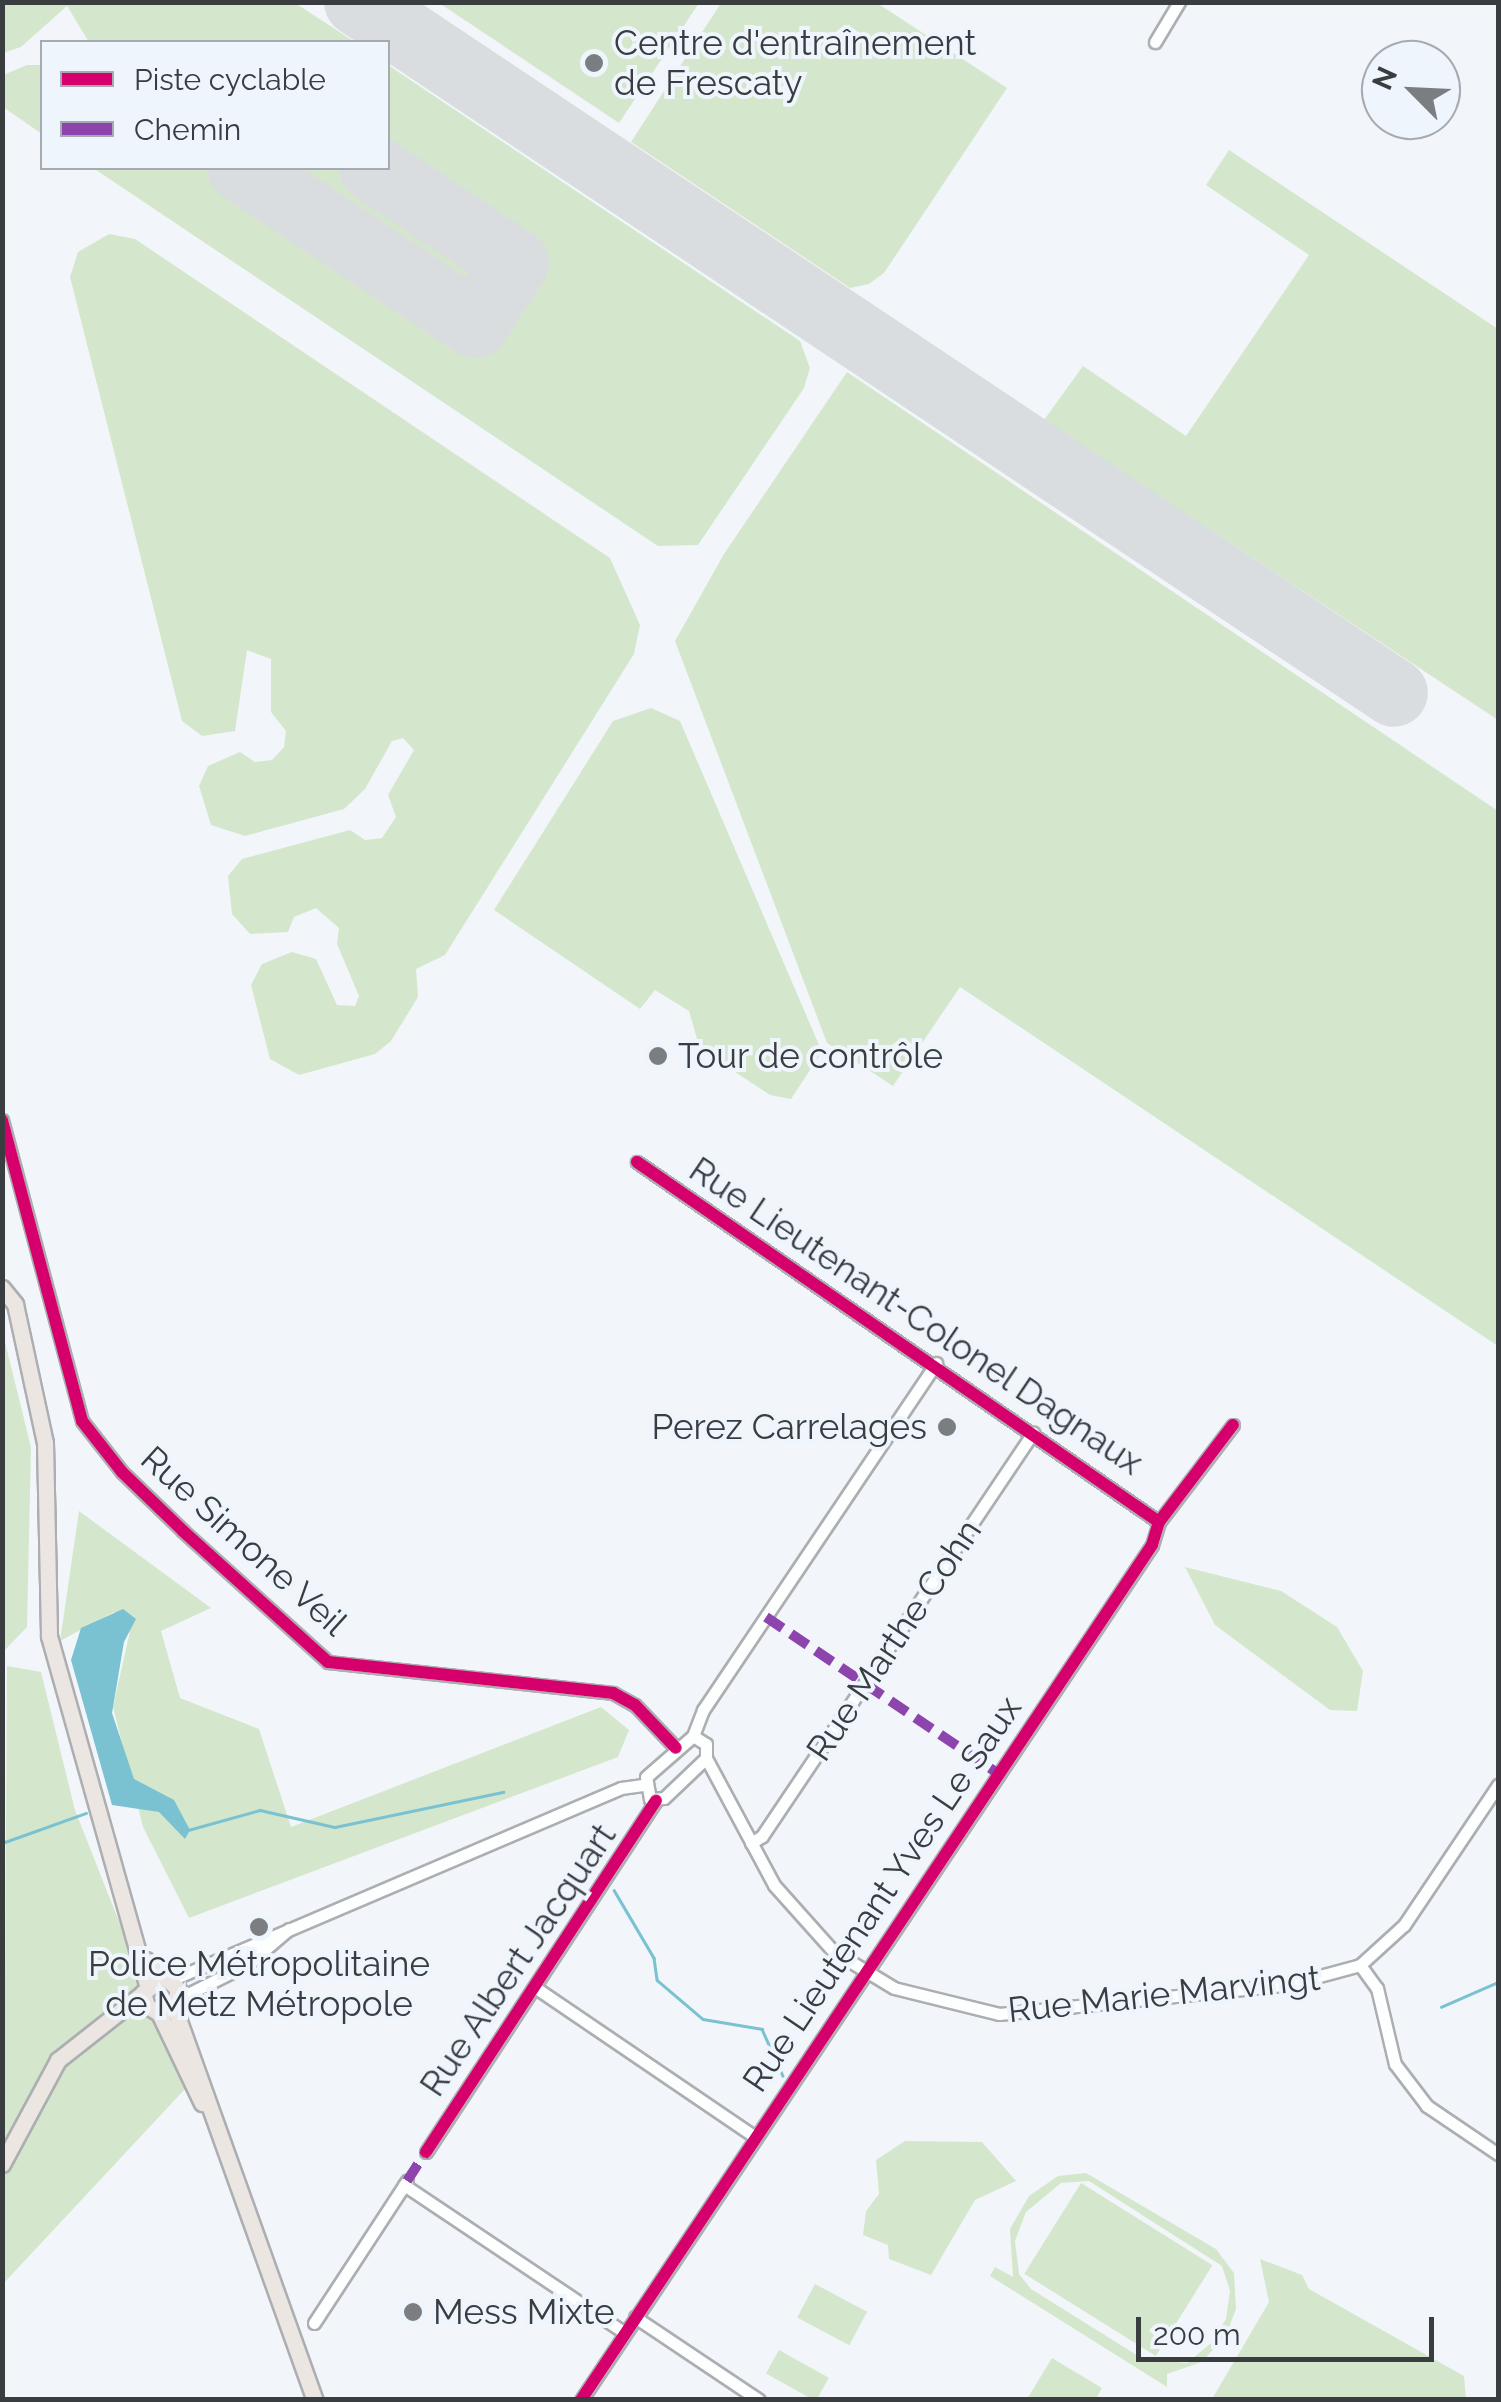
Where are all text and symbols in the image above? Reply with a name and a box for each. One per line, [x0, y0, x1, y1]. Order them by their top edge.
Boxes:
place label: Centre d'entraînement de Frescaty [614, 22, 976, 104]
legend [40, 40, 390, 170]
north arrow [1361, 40, 1461, 140]
marker: Centre d'entraînement de Frescaty [583, 52, 605, 74]
text: Piste cyclable [134, 62, 326, 97]
text: N [1366, 62, 1404, 95]
text: Chemin [134, 112, 241, 147]
place label: Tour de contrôle [678, 1035, 944, 1077]
marker: Tour de contrôle [647, 1045, 669, 1067]
street label: Rue Lieutenant-Colonel Dagnaux [681, 1148, 1151, 1484]
place label: Perez Carrelages [652, 1406, 927, 1448]
marker: Perez Carrelages [936, 1416, 958, 1438]
street label: Rue Simone Veil [132, 1437, 356, 1645]
street label: Rue Marthe Cohn [798, 1511, 990, 1769]
street label: Rue Lieutenant Yves Le Saux [734, 1688, 1030, 2100]
street label: Rue Albert Jacquart [411, 1815, 625, 2105]
marker: Police Métropolitaine de Metz Métropole [248, 1916, 270, 1938]
place label: Police Métropolitaine de Metz Métropole [88, 1943, 430, 2025]
street label: Rue Marie Marvingt [1006, 1957, 1322, 2031]
place label: Mess Mixte [433, 2291, 615, 2333]
scale bar [1141, 2297, 1438, 2359]
marker: Mess Mixte [402, 2301, 424, 2323]
text: 200 m [1153, 2317, 1241, 2352]

